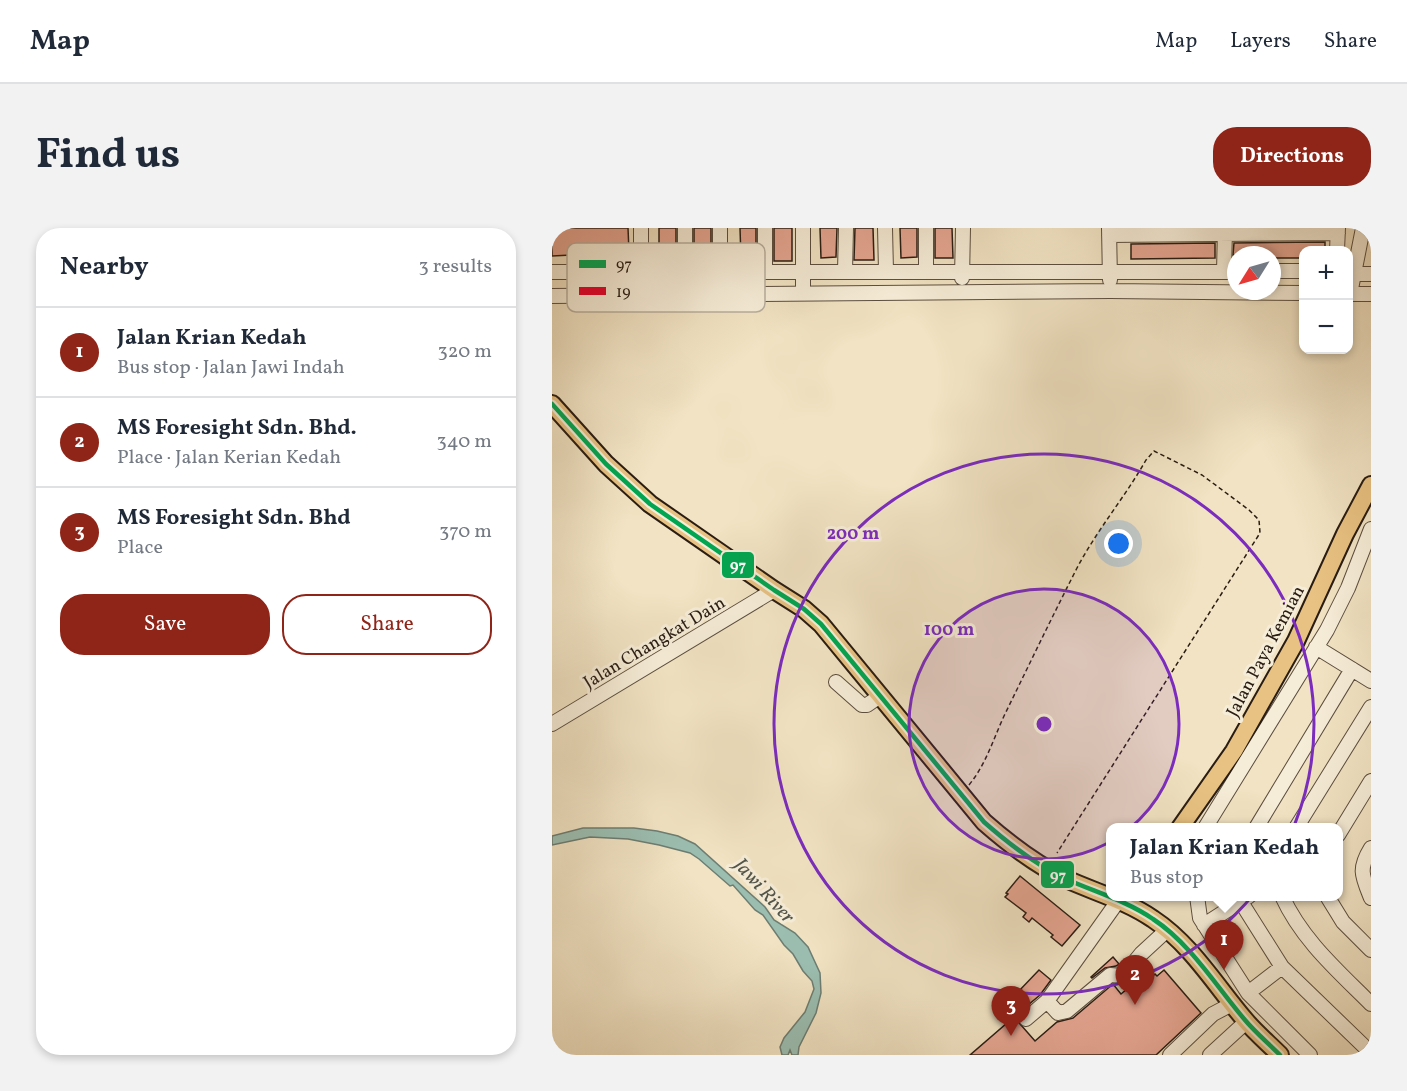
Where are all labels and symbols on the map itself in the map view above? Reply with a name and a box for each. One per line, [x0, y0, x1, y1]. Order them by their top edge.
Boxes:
legend [567, 243, 765, 312]
north arrow [1227, 246, 1281, 300]
text: 97 [616, 255, 632, 277]
text: 19 [616, 282, 631, 304]
text: 200 m [827, 522, 879, 547]
your location [1104, 529, 1133, 558]
line badge: 97 [721, 551, 755, 579]
text: 97 [730, 556, 747, 578]
street label: Jalan Paya Kemian [1221, 581, 1312, 722]
street label: Jalan Changkat Dain [579, 591, 731, 696]
text: 100 m [924, 618, 974, 643]
centre of rings [1034, 714, 1054, 734]
water label: Jawi River [725, 851, 801, 931]
line badge: 97 [1040, 860, 1075, 889]
text: 97 [1050, 866, 1067, 888]
pin: 1 [1204, 920, 1244, 970]
pin: 2 [1116, 956, 1154, 1005]
pin: 3 [992, 986, 1030, 1036]

